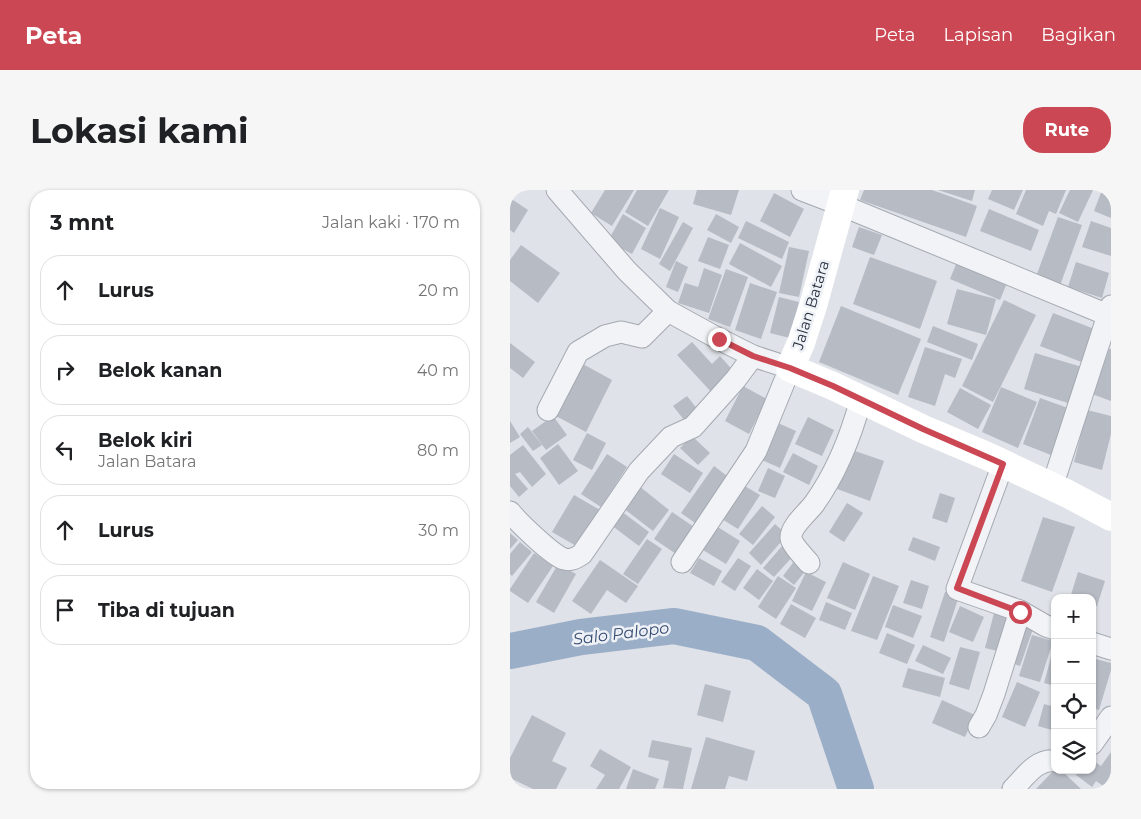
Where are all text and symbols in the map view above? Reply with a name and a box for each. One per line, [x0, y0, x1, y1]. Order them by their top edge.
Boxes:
text: Peta [25, 21, 82, 50]
text: Peta [874, 24, 915, 46]
text: Lapisan [943, 24, 1013, 46]
text: Bagikan [1041, 24, 1116, 46]
button: Rute [1023, 107, 1111, 153]
text: Lokasi kami [30, 109, 249, 152]
text: 3 mnt [50, 210, 114, 235]
text: Jalan kaki · 170 m [322, 213, 460, 232]
street label: Jalan Batara [788, 258, 833, 353]
icon: ahead [51, 276, 79, 304]
text: Lurus [98, 279, 154, 302]
text: 20 m [418, 281, 459, 300]
route end [708, 328, 731, 351]
icon: right [51, 356, 79, 384]
text: Belok kanan [98, 359, 222, 382]
text: 40 m [417, 361, 459, 380]
text: Belok kiri [98, 429, 193, 452]
icon: left [51, 436, 79, 464]
text: 80 m [417, 441, 459, 460]
text: Jalan Batara [98, 452, 197, 471]
icon: ahead [51, 516, 79, 544]
text: Lurus [98, 519, 154, 542]
text: 30 m [418, 521, 459, 540]
map controls [1051, 594, 1096, 774]
button: + [1051, 594, 1096, 639]
icon: arrive [51, 596, 79, 624]
text: Tiba di tujuan [98, 599, 235, 622]
route start [1009, 601, 1032, 624]
water label: Salo Palopo [572, 618, 670, 649]
button: − [1051, 639, 1096, 684]
button: locate [1051, 684, 1096, 729]
button: layers [1051, 729, 1096, 774]

